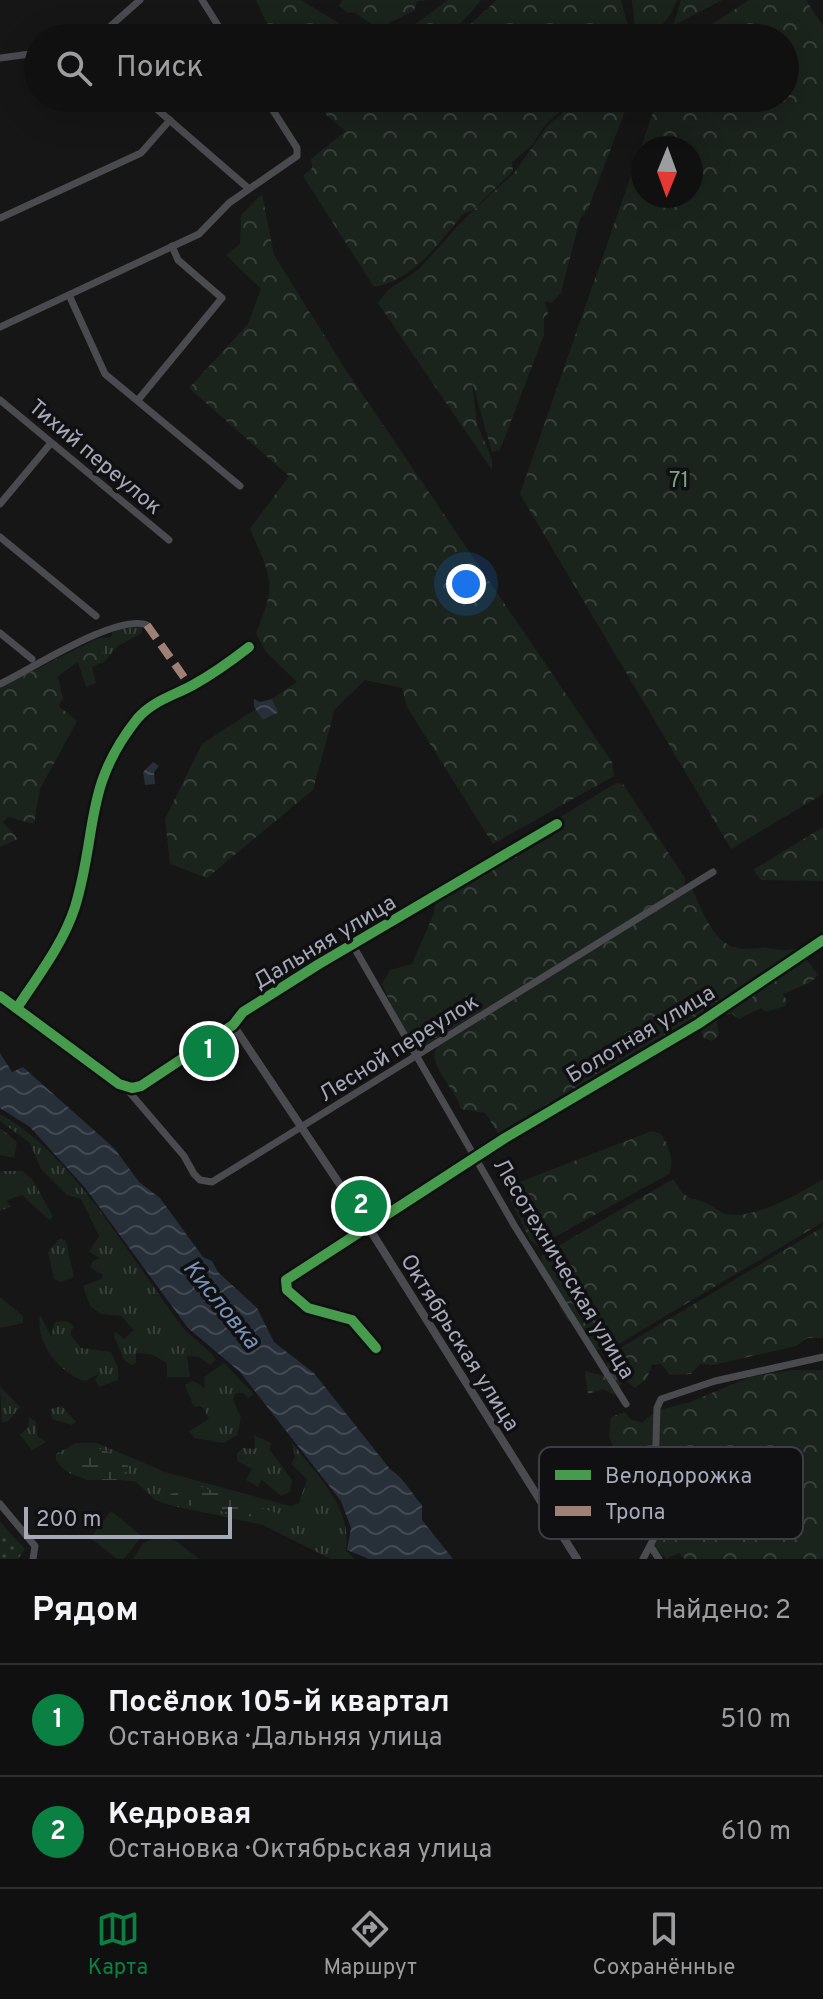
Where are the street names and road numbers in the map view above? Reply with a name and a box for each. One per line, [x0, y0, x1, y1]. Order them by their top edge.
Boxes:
street label: Тихий переулок [22, 394, 167, 522]
street label: Дальняя улица [249, 890, 402, 996]
street label: Болотная улица [562, 980, 721, 1090]
street label: Лесной переулок [315, 989, 484, 1109]
street label: Лесотехническая улица [486, 1154, 640, 1385]
street label: Октябрьская улица [393, 1250, 524, 1437]

